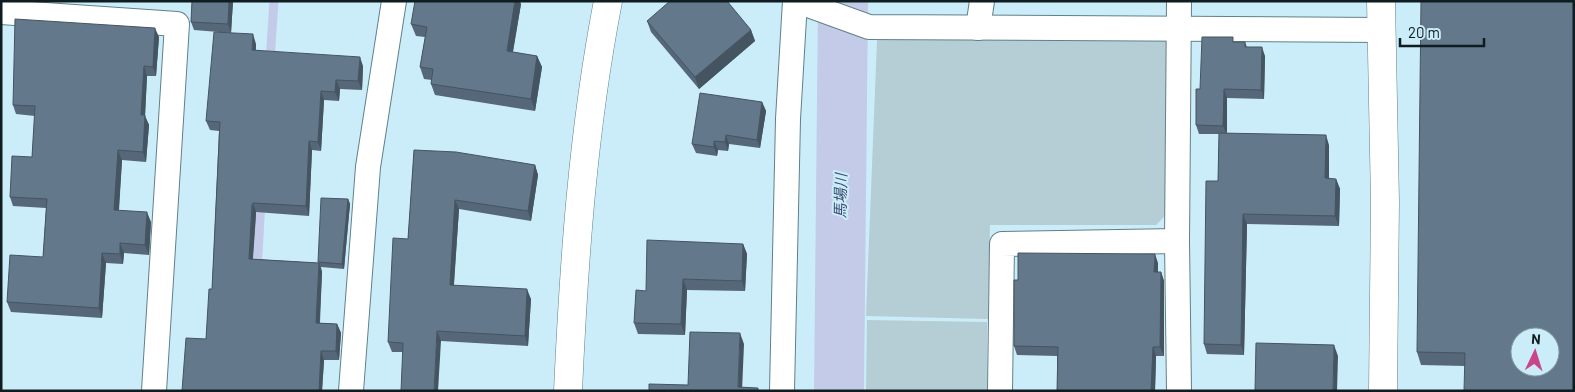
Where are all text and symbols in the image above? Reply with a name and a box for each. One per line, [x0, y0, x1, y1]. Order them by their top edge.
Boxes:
scale bar [1400, 15, 1484, 47]
text: 20 m [1408, 23, 1440, 41]
water label: 馬場川 [831, 171, 849, 219]
north arrow [1510, 327, 1560, 377]
text: N [1531, 330, 1541, 347]

